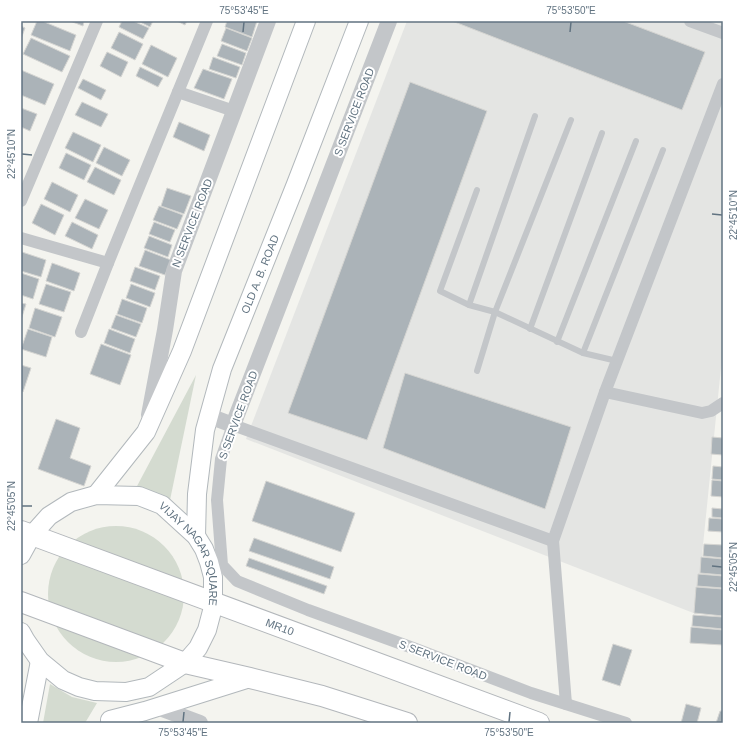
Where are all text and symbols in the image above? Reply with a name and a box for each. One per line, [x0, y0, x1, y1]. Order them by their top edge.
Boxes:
text: 75°53'45"E [219, 5, 269, 16]
text: 75°53'50"E [546, 5, 596, 16]
street label: S SERVICE ROAD [332, 66, 376, 158]
text: 22°45'10"N [6, 129, 17, 179]
street label: N SERVICE ROAD [170, 177, 214, 269]
text: 22°45'10"N [728, 190, 739, 240]
street label: OLD A. B. ROAD [239, 233, 281, 315]
street label: S SERVICE ROAD [216, 369, 260, 461]
text: 22°45'05"N [6, 481, 17, 531]
street label: VIJAY NAGAR SQUARE [157, 499, 219, 607]
text: 22°45'05"N [728, 542, 739, 592]
street label: MR10 [264, 616, 296, 638]
street label: S SERVICE ROAD [397, 638, 489, 682]
text: 75°53'45"E [158, 727, 208, 738]
text: 75°53'50"E [484, 727, 534, 738]

